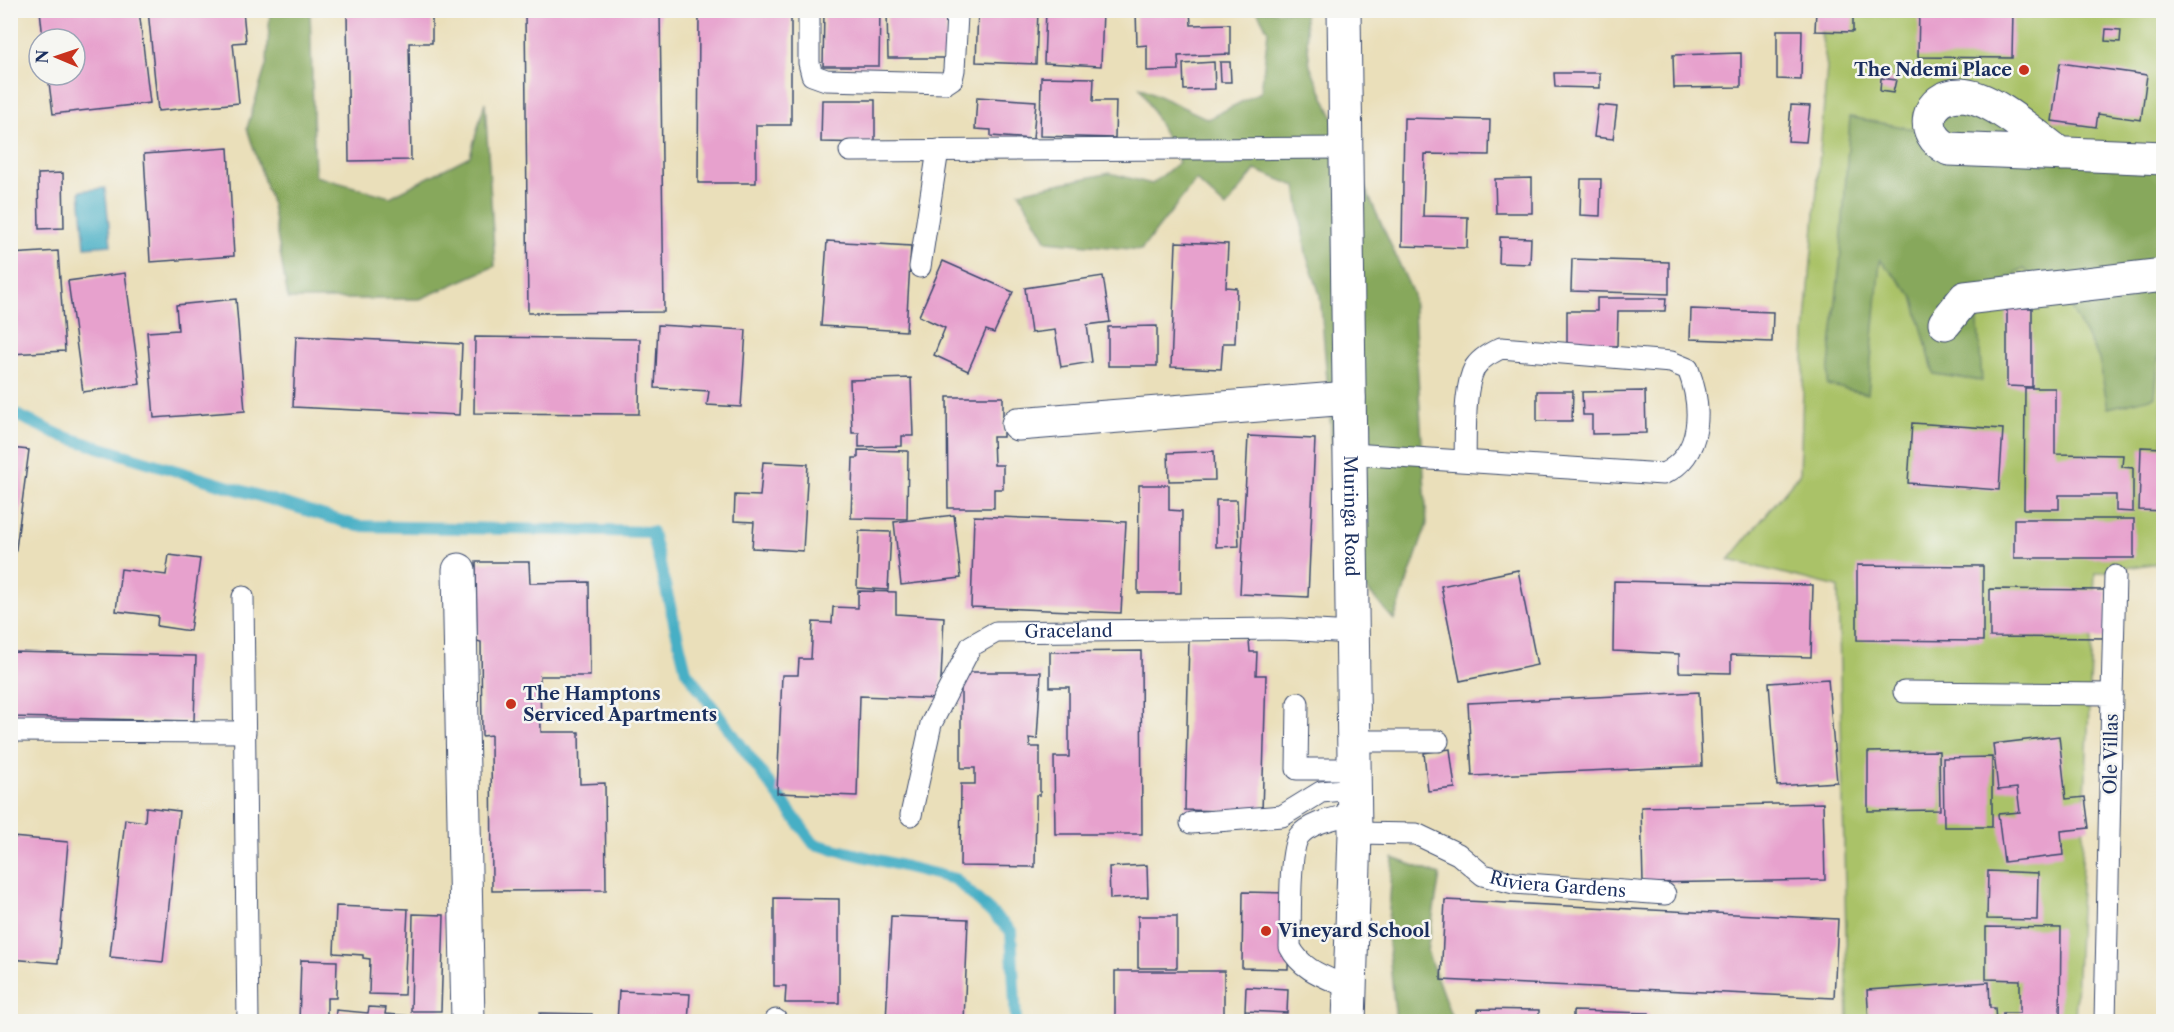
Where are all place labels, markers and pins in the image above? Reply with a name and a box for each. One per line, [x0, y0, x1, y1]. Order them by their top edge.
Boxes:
place label: The Ndemi Place [1854, 59, 2012, 81]
marker: The Ndemi Place [2017, 63, 2031, 77]
place label: The Hamptons Serviced Apartments [523, 683, 717, 726]
marker: The Hamptons Serviced Apartments [504, 697, 518, 711]
place label: Vineyard School [1277, 920, 1430, 942]
marker: Vineyard School [1259, 924, 1273, 938]

